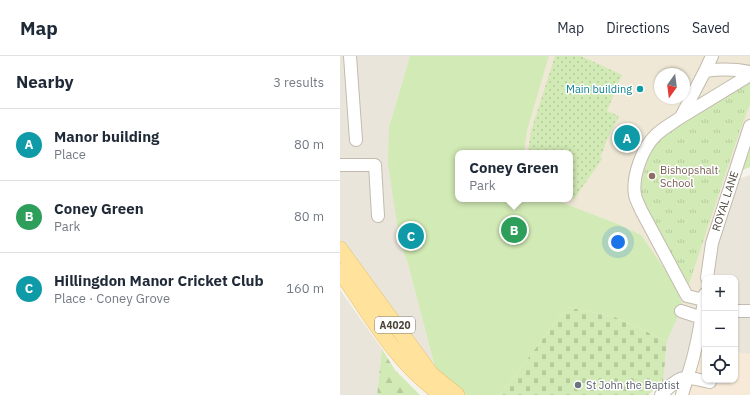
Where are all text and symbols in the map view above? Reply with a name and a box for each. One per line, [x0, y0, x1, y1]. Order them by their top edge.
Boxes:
text: Map [20, 16, 58, 40]
text: Map [557, 19, 584, 37]
text: Directions [606, 19, 670, 37]
text: Saved [692, 19, 730, 37]
north arrow [654, 68, 690, 104]
text: Nearby [16, 71, 74, 93]
text: 3 results [273, 74, 324, 91]
place label: Main building [566, 82, 632, 96]
marker: Main building [635, 84, 645, 94]
pin: A [614, 123, 640, 153]
text: Manor building [54, 127, 159, 146]
text: A [25, 136, 33, 153]
text: 80 m [294, 136, 324, 153]
text: Place [54, 146, 86, 163]
popup [455, 150, 573, 202]
text: Coney Green [469, 158, 559, 177]
place label: Bishopshalt School [660, 163, 718, 190]
street label: ROYAL LANE [709, 169, 741, 233]
marker: Bishopshalt School [647, 171, 657, 181]
text: Park [469, 177, 496, 194]
text: Coney Green [54, 199, 144, 218]
text: B [25, 208, 33, 225]
text: 80 m [294, 208, 324, 225]
pin: B [501, 215, 527, 245]
text: Park [54, 218, 80, 235]
pin: C [398, 221, 424, 251]
your location [608, 232, 628, 252]
text: Hillingdon Manor Cricket Club [54, 271, 264, 290]
map controls [702, 275, 738, 383]
button: + [702, 275, 738, 311]
text: C [25, 280, 33, 297]
text: 160 m [286, 280, 324, 297]
text: Place · Coney Grove [54, 290, 170, 307]
button: − [702, 311, 738, 347]
road number: A4020 [375, 317, 415, 333]
button: locate [702, 347, 738, 383]
place label: St John the Baptist [586, 378, 680, 392]
marker: St John the Baptist [573, 380, 583, 390]

